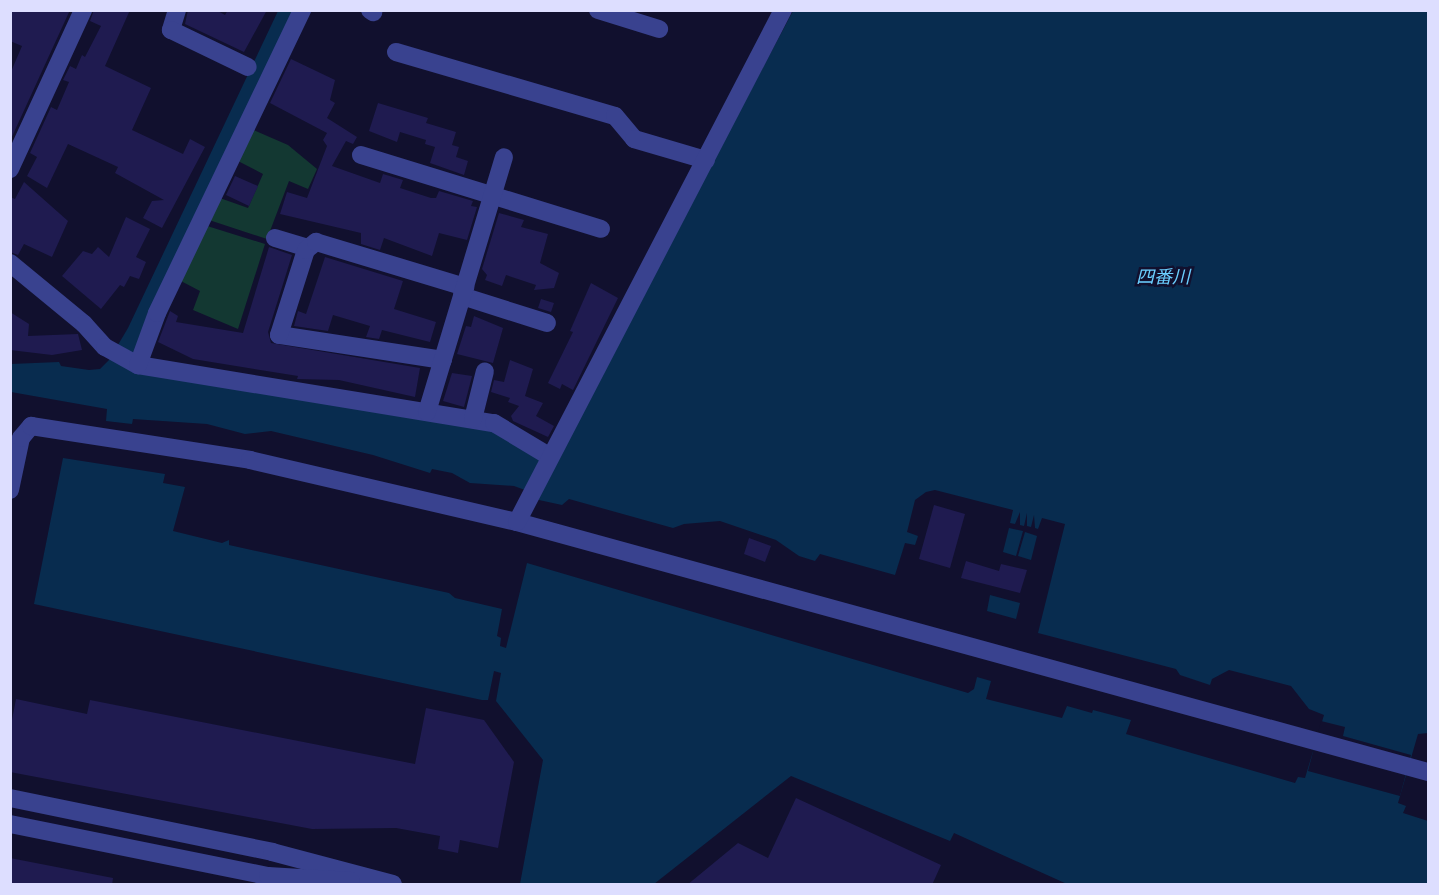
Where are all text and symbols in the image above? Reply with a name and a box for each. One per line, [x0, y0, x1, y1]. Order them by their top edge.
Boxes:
water label: 四番川 [1136, 266, 1190, 288]

